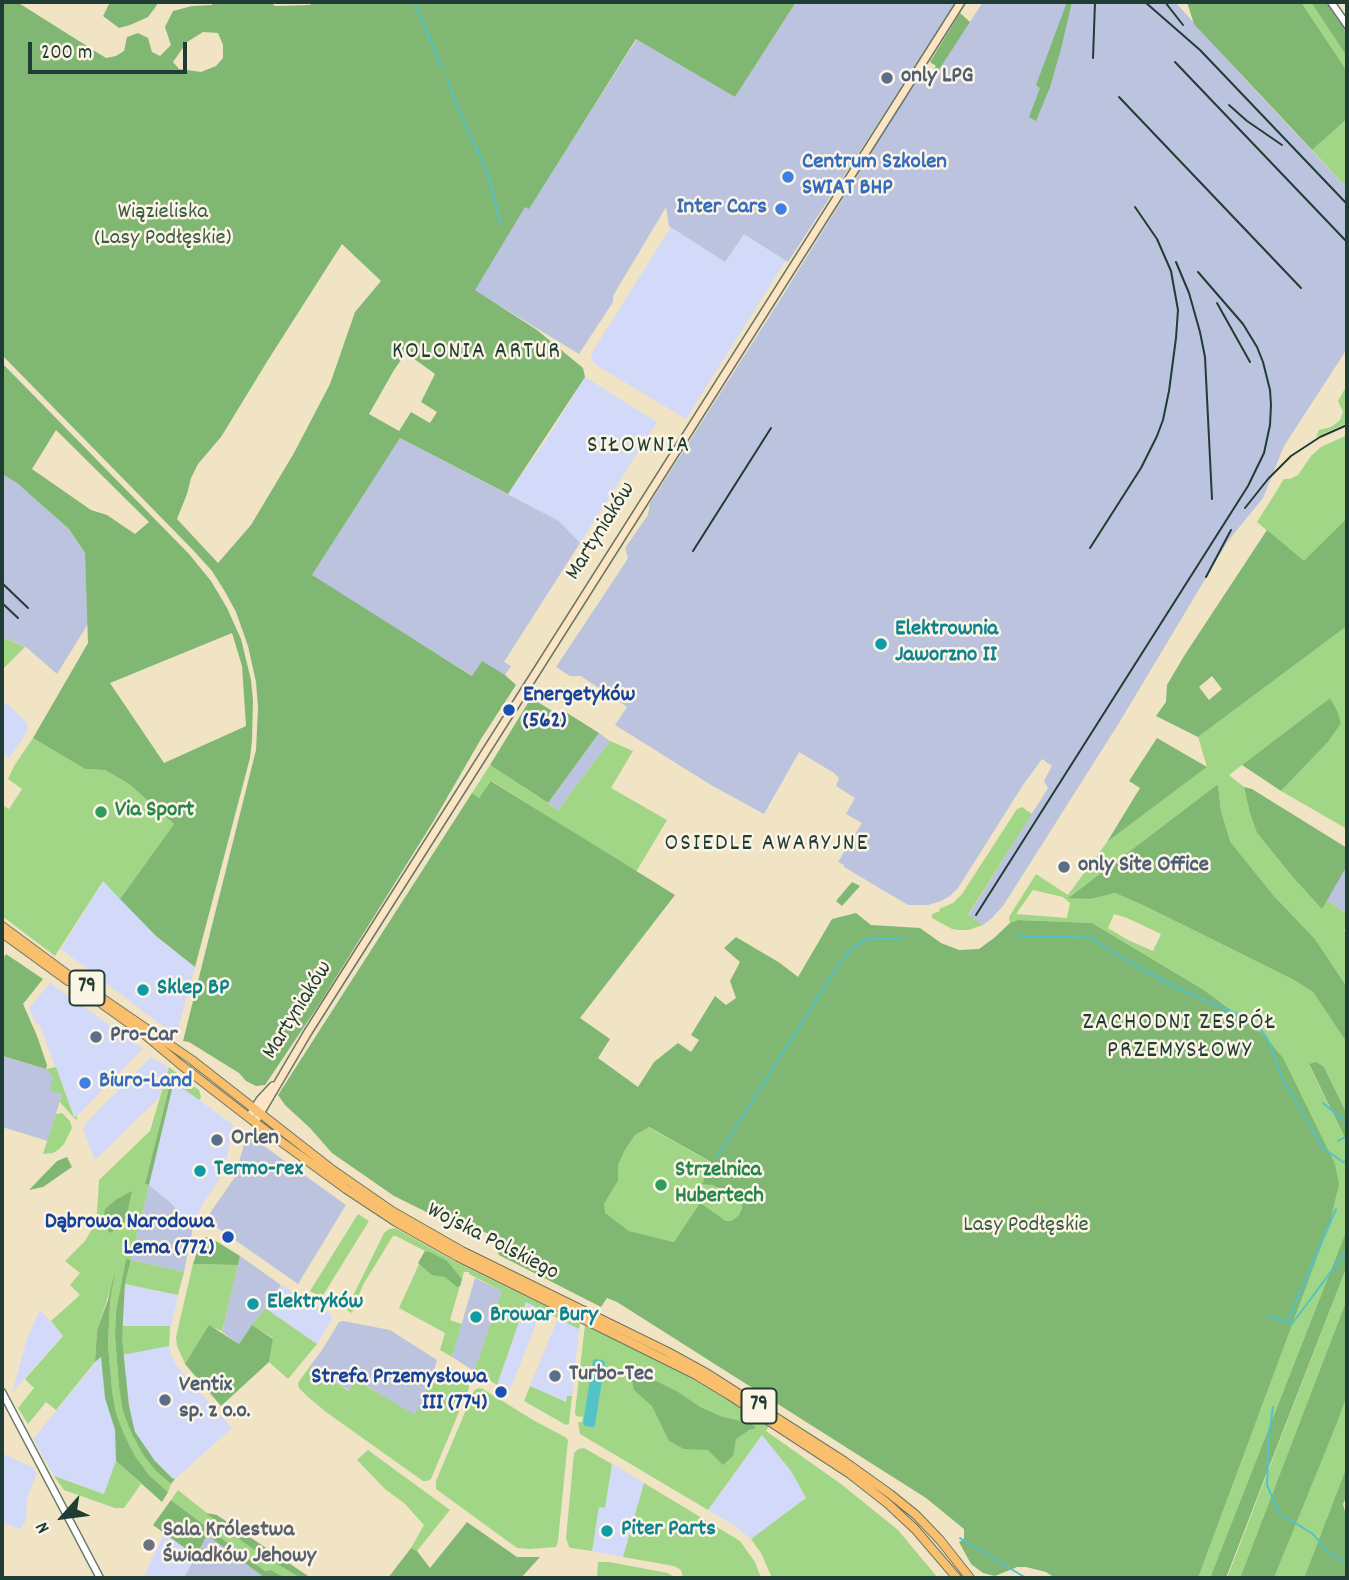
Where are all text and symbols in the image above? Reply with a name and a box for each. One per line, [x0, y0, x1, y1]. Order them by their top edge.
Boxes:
scale bar [32, 28, 191, 72]
text: 200 m [41, 39, 92, 69]
place label: only LPG [901, 64, 973, 92]
marker: only LPG [879, 70, 895, 86]
place label: Centrum Szkolen SWIAT BHP [802, 150, 947, 204]
marker: Centrum Szkolen SWIAT BHP [780, 169, 796, 185]
place label: Inter Cars [676, 195, 767, 223]
park label: Wiązieliska (Lasy Podłęskie) [95, 200, 231, 254]
marker: Inter Cars [773, 201, 789, 217]
district label: KOLONIA ARTUR [394, 340, 560, 368]
district label: SIŁOWNIA [588, 434, 690, 462]
street label: Martyniaków [561, 478, 643, 586]
place label: Elektrownia Jaworzno II [895, 617, 998, 671]
marker: Elektrownia Jaworzno II [873, 636, 889, 652]
place label: Energetyków (562) [523, 683, 635, 737]
marker: Energetyków (562) [501, 702, 517, 718]
place label: Via Sport [115, 798, 194, 826]
marker: Via Sport [93, 804, 109, 820]
district label: OSIEDLE AWARYJNE [666, 832, 868, 860]
place label: only Site Office [1078, 853, 1209, 881]
marker: only Site Office [1056, 859, 1072, 875]
street label: Martyniaków [258, 957, 340, 1065]
road number: 79 [70, 970, 104, 1006]
place label: Sklep BP [157, 976, 229, 1004]
marker: Sklep BP [135, 982, 151, 998]
district label: ZACHODNI ZESPÓŁ PRZEMYSŁOWY [1084, 1011, 1276, 1067]
place label: Pro-Car [110, 1023, 178, 1051]
marker: Pro-Car [88, 1029, 104, 1045]
place label: Biuro-Land [99, 1069, 192, 1097]
marker: Biuro-Land [77, 1075, 93, 1091]
place label: Orlen [231, 1126, 279, 1154]
marker: Orlen [209, 1132, 225, 1148]
place label: Termo-rex [214, 1157, 303, 1185]
place label: Strzelnica Hubertech [675, 1158, 764, 1212]
marker: Termo-rex [192, 1163, 208, 1179]
marker: Strzelnica Hubertech [653, 1177, 669, 1193]
street label: Wojska Polskiego [421, 1198, 563, 1288]
place label: Dąbrowa Narodowa Lema (772) [45, 1210, 214, 1264]
park label: Lasy Podłęskie [963, 1213, 1089, 1241]
marker: Dąbrowa Narodowa Lema (772) [220, 1229, 236, 1245]
place label: Elektryków [267, 1290, 363, 1318]
marker: Elektryków [245, 1296, 261, 1312]
place label: Browar Bury [490, 1303, 598, 1331]
marker: Browar Bury [468, 1309, 484, 1325]
place label: Turbo-Tec [569, 1362, 653, 1390]
place label: Strefa Przemysłowa III (774) [311, 1365, 487, 1419]
marker: Turbo-Tec [547, 1368, 563, 1384]
place label: Ventix sp. z o.o. [179, 1373, 250, 1427]
marker: Strefa Przemysłowa III (774) [493, 1384, 509, 1400]
road number: 79 [742, 1388, 776, 1424]
marker: Ventix sp. z o.o. [157, 1392, 173, 1408]
north arrow [28, 1482, 98, 1552]
text: N [30, 1517, 58, 1538]
place label: Piter Parts [621, 1517, 716, 1545]
place label: Sala Królestwa Świadków Jehowy [163, 1518, 316, 1572]
marker: Piter Parts [599, 1523, 615, 1539]
marker: Sala Królestwa Świadków Jehowy [141, 1537, 157, 1553]

